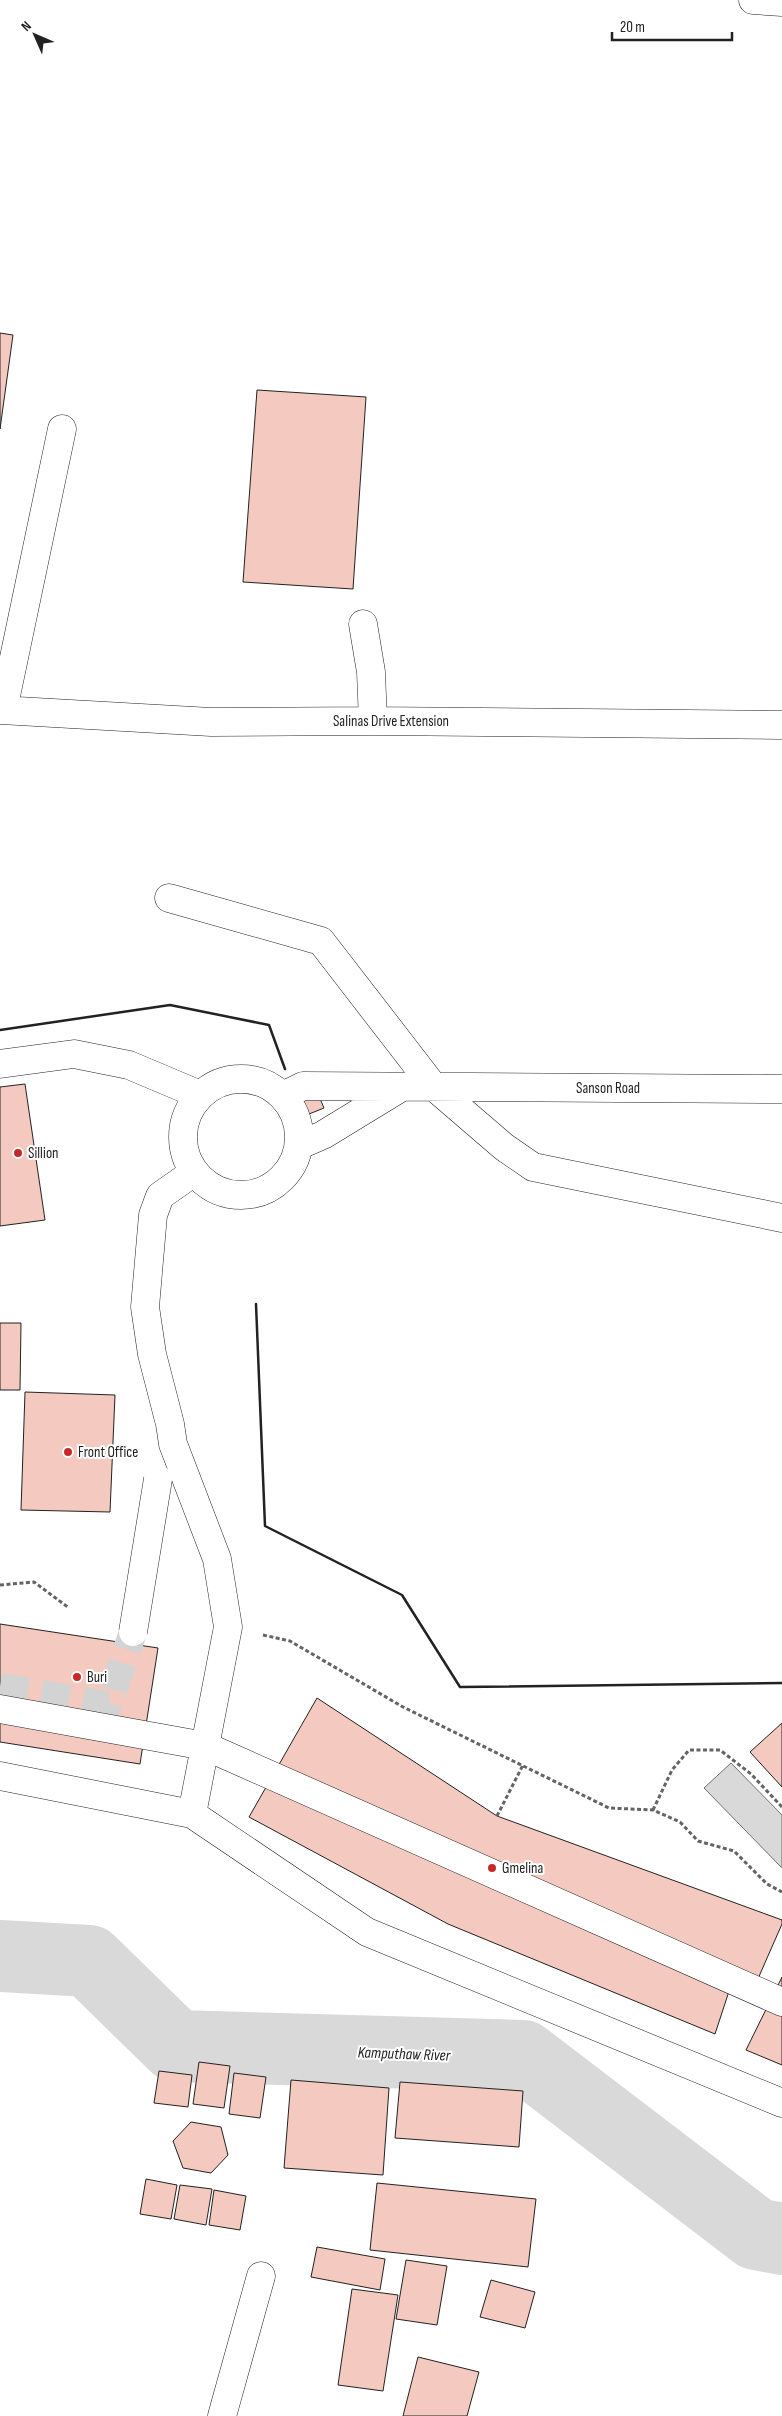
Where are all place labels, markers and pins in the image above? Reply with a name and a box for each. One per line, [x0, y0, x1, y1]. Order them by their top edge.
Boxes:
place label: Sillion [28, 1144, 59, 1163]
marker: Sillion [12, 1147, 24, 1159]
place label: Front Office [78, 1443, 138, 1462]
marker: Front Office [62, 1446, 74, 1458]
place label: Buri [87, 1668, 107, 1687]
marker: Buri [71, 1671, 83, 1683]
place label: Gmelina [502, 1859, 543, 1878]
marker: Gmelina [486, 1862, 498, 1874]

